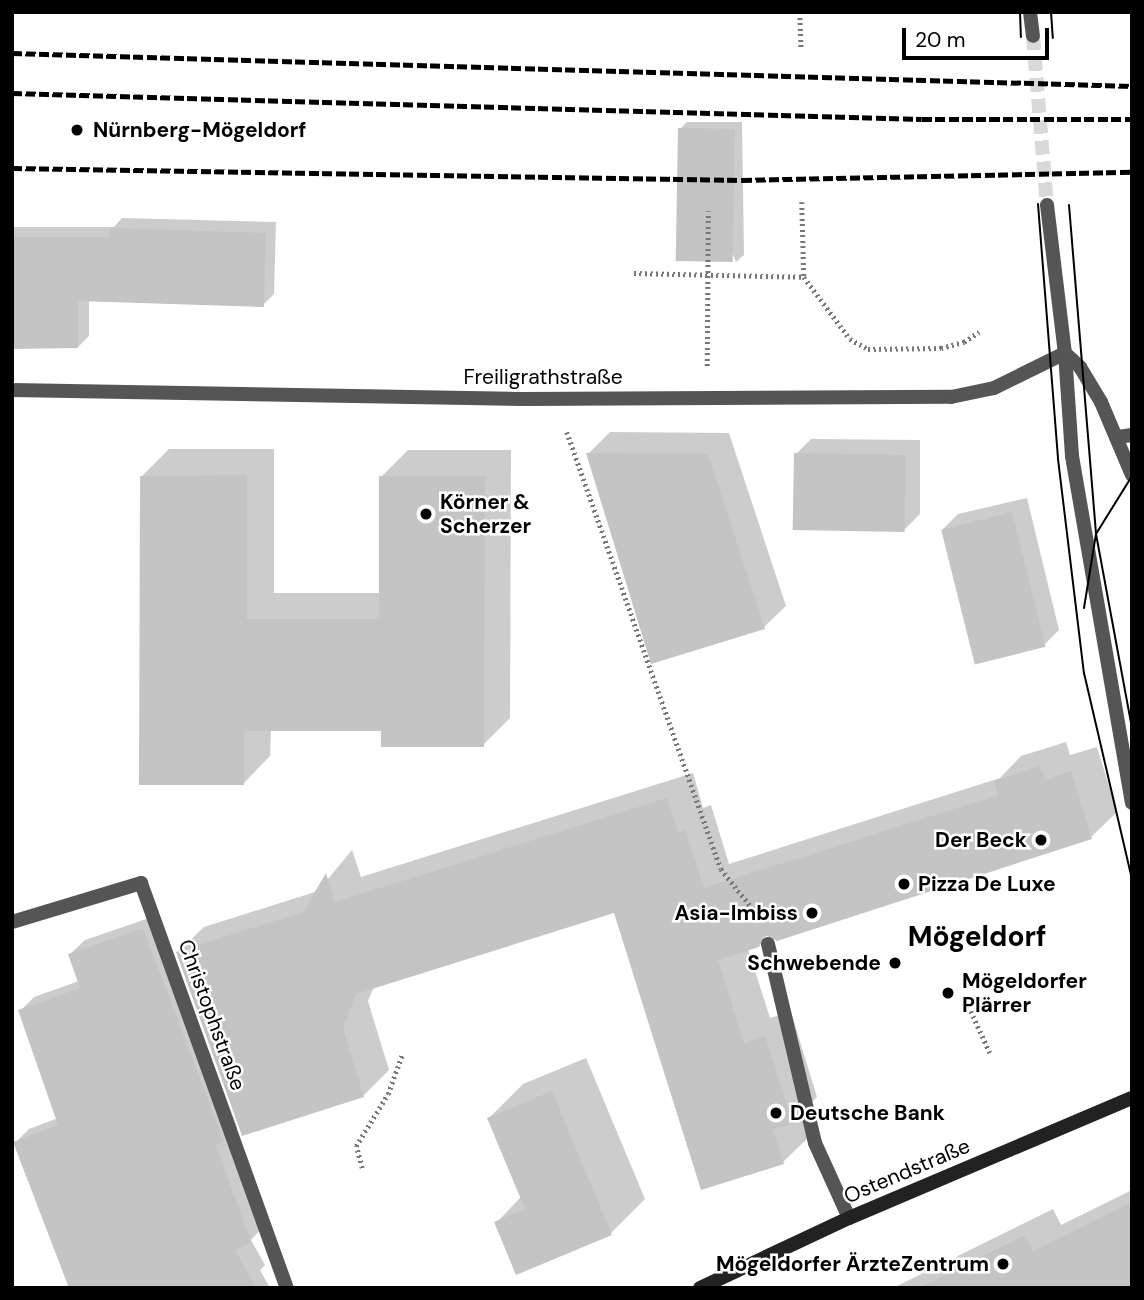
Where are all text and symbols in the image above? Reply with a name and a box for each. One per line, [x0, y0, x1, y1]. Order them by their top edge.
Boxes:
scale bar [906, 14, 1053, 58]
text: 20 m [915, 26, 966, 54]
place label: Nürnberg-Mögeldorf [93, 117, 306, 143]
marker: Nürnberg-Mögeldorf [67, 120, 87, 140]
street label: Freiligrathstraße [463, 364, 623, 390]
place label: Körner & Scherzer [440, 489, 531, 539]
marker: Körner & Scherzer [418, 506, 434, 522]
place label: Der Beck [935, 827, 1027, 853]
marker: Der Beck [1033, 832, 1049, 848]
place label: Pizza De Luxe [918, 871, 1056, 897]
marker: Pizza De Luxe [896, 876, 912, 892]
place label: Asia-Imbiss [674, 900, 798, 926]
marker: Asia-Imbiss [804, 905, 820, 921]
district label: Mögeldorf [908, 920, 1046, 954]
street label: Christophstraße [173, 936, 251, 1094]
place label: Schwebende [747, 950, 881, 976]
marker: Schwebende [887, 955, 903, 971]
place label: Mögeldorfer Plärrer [962, 968, 1087, 1018]
marker: Mögeldorfer Plärrer [940, 985, 956, 1001]
place label: Deutsche Bank [790, 1100, 945, 1126]
marker: Deutsche Bank [768, 1105, 784, 1121]
street label: Ostendstraße [840, 1133, 974, 1209]
place label: Mögeldorfer ÄrzteZentrum [716, 1251, 989, 1277]
marker: Mögeldorfer ÄrzteZentrum [995, 1256, 1011, 1272]

